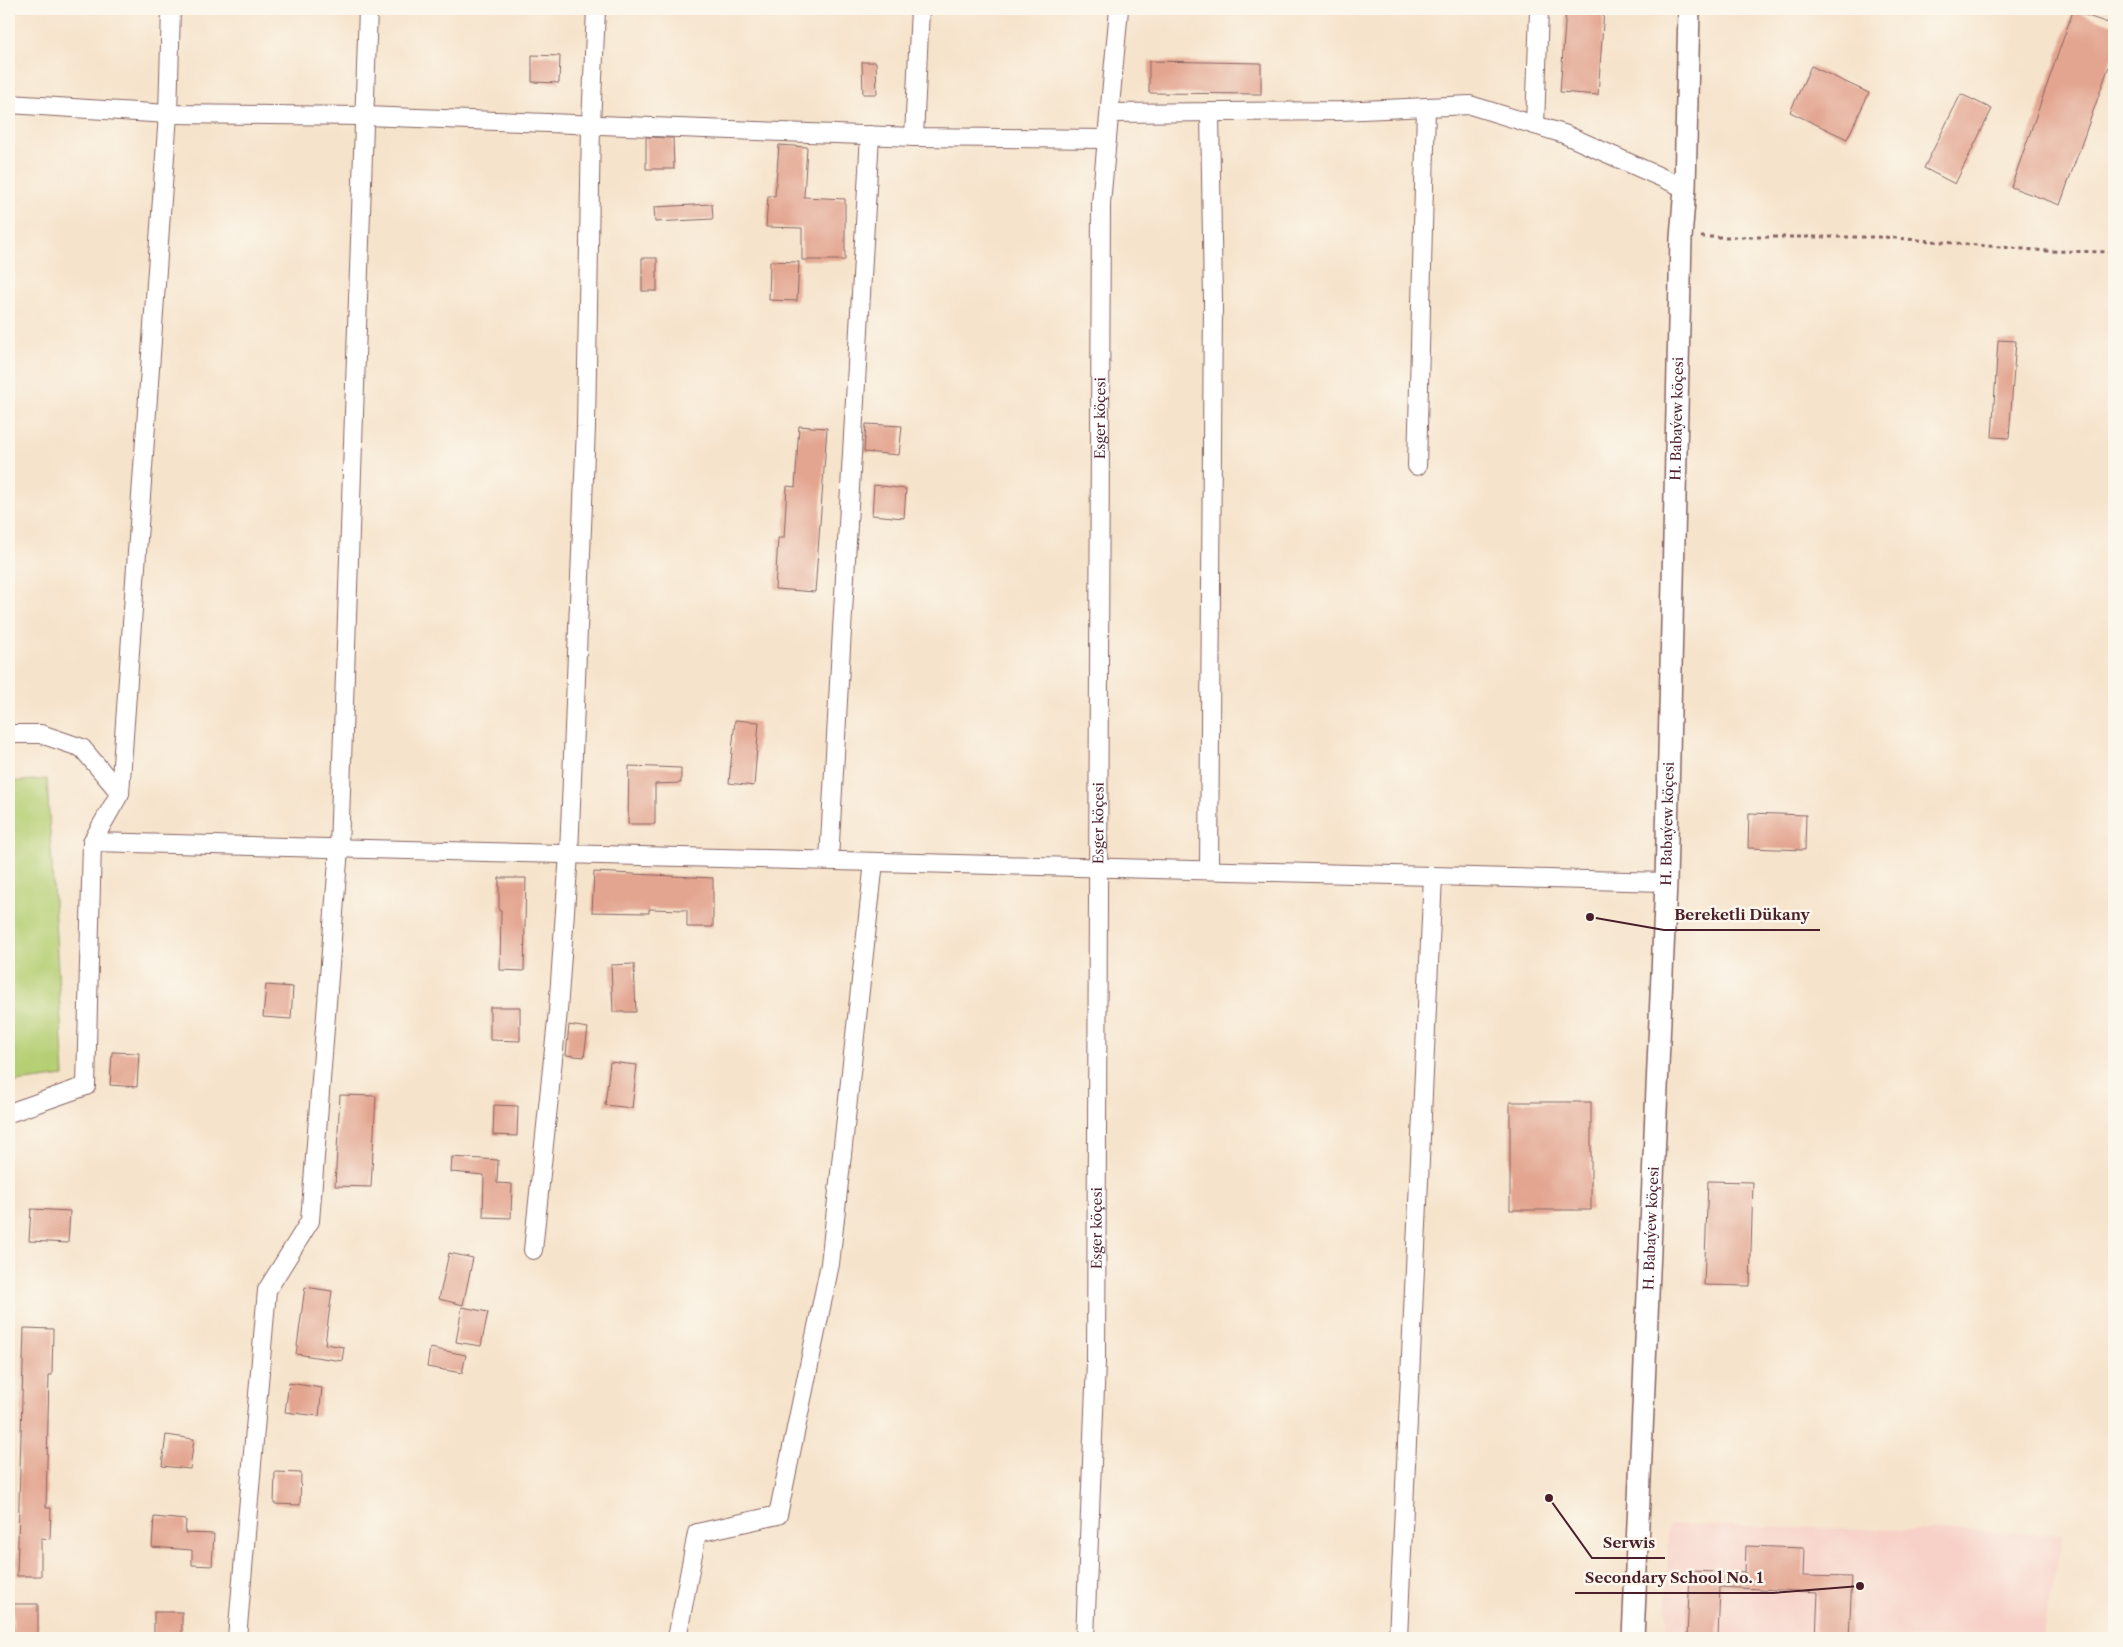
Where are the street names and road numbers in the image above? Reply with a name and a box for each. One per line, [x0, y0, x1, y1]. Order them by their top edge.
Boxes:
street label: H. Babaýew köçesi [1666, 357, 1687, 481]
street label: Esger köçesi [1091, 377, 1109, 459]
street label: H. Babaýew köçesi [1657, 762, 1678, 886]
street label: Esger köçesi [1089, 782, 1108, 864]
street label: H. Babaýew köçesi [1639, 1166, 1663, 1291]
street label: Esger köçesi [1087, 1187, 1106, 1269]

